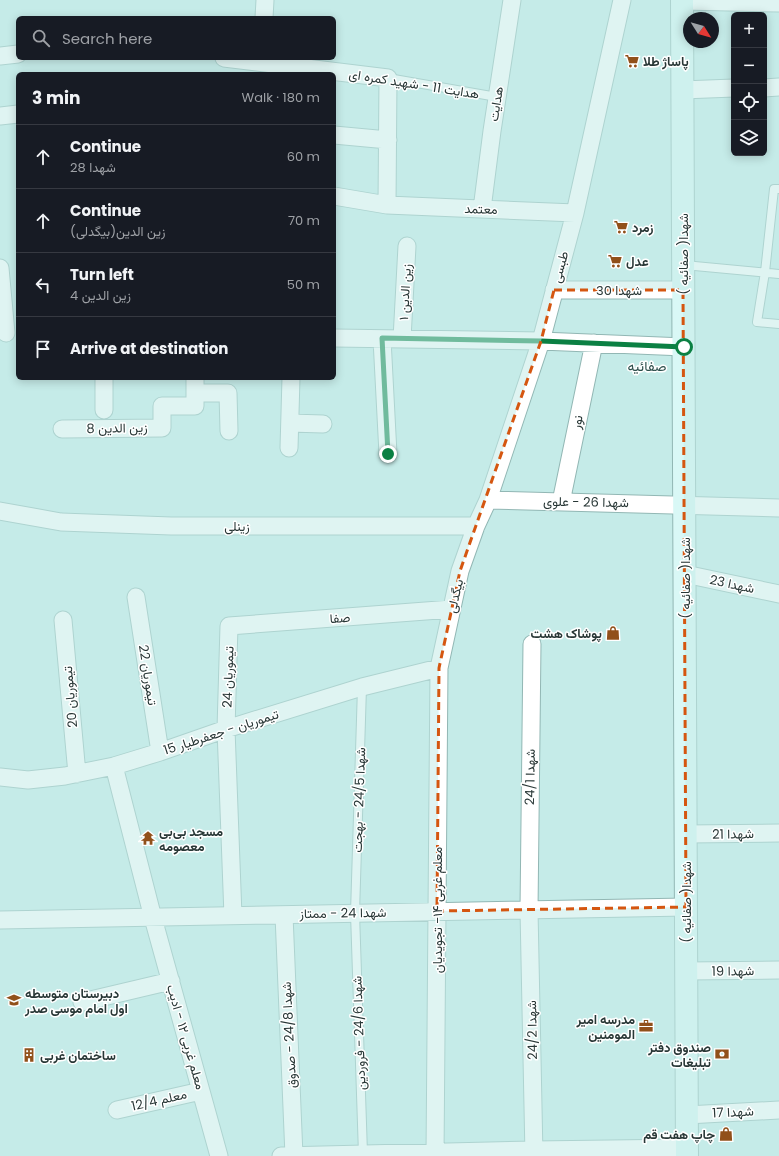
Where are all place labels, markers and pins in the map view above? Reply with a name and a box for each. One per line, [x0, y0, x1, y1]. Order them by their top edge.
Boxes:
place label: پاساژ طلا [643, 52, 689, 71]
supermarket icon: پاساژ طلا [624, 53, 640, 69]
place label: زمرد [632, 218, 654, 237]
supermarket icon: زمرد [613, 219, 629, 235]
place label: عدل [626, 252, 649, 271]
supermarket icon: عدل [607, 253, 623, 269]
place label: پوشاک هشت [531, 624, 602, 643]
shop icon: پوشاک هشت [605, 625, 621, 641]
place label: مسجد بی‌بی معصومه [159, 822, 223, 856]
temple icon: مسجد بی‌بی معصومه [140, 830, 156, 846]
place label: دبیرستان متوسطه اول امام موسی صدر [24, 984, 128, 1018]
school or university icon: دبیرستان متوسطه اول امام موسی صدر [6, 992, 22, 1008]
place label: مدرسه امیر المومنین [575, 1010, 635, 1044]
office icon: مدرسه امیر المومنین [638, 1018, 654, 1034]
place label: صندوق دفتر تبلیغات [647, 1038, 711, 1072]
place label: ساختمان غربی [40, 1046, 116, 1065]
bank icon: صندوق دفتر تبلیغات [714, 1046, 730, 1062]
building icon: ساختمان غربی [21, 1047, 37, 1063]
place label: چاپ هفت قم [643, 1125, 715, 1144]
shop icon: چاپ هفت قم [718, 1126, 734, 1142]

